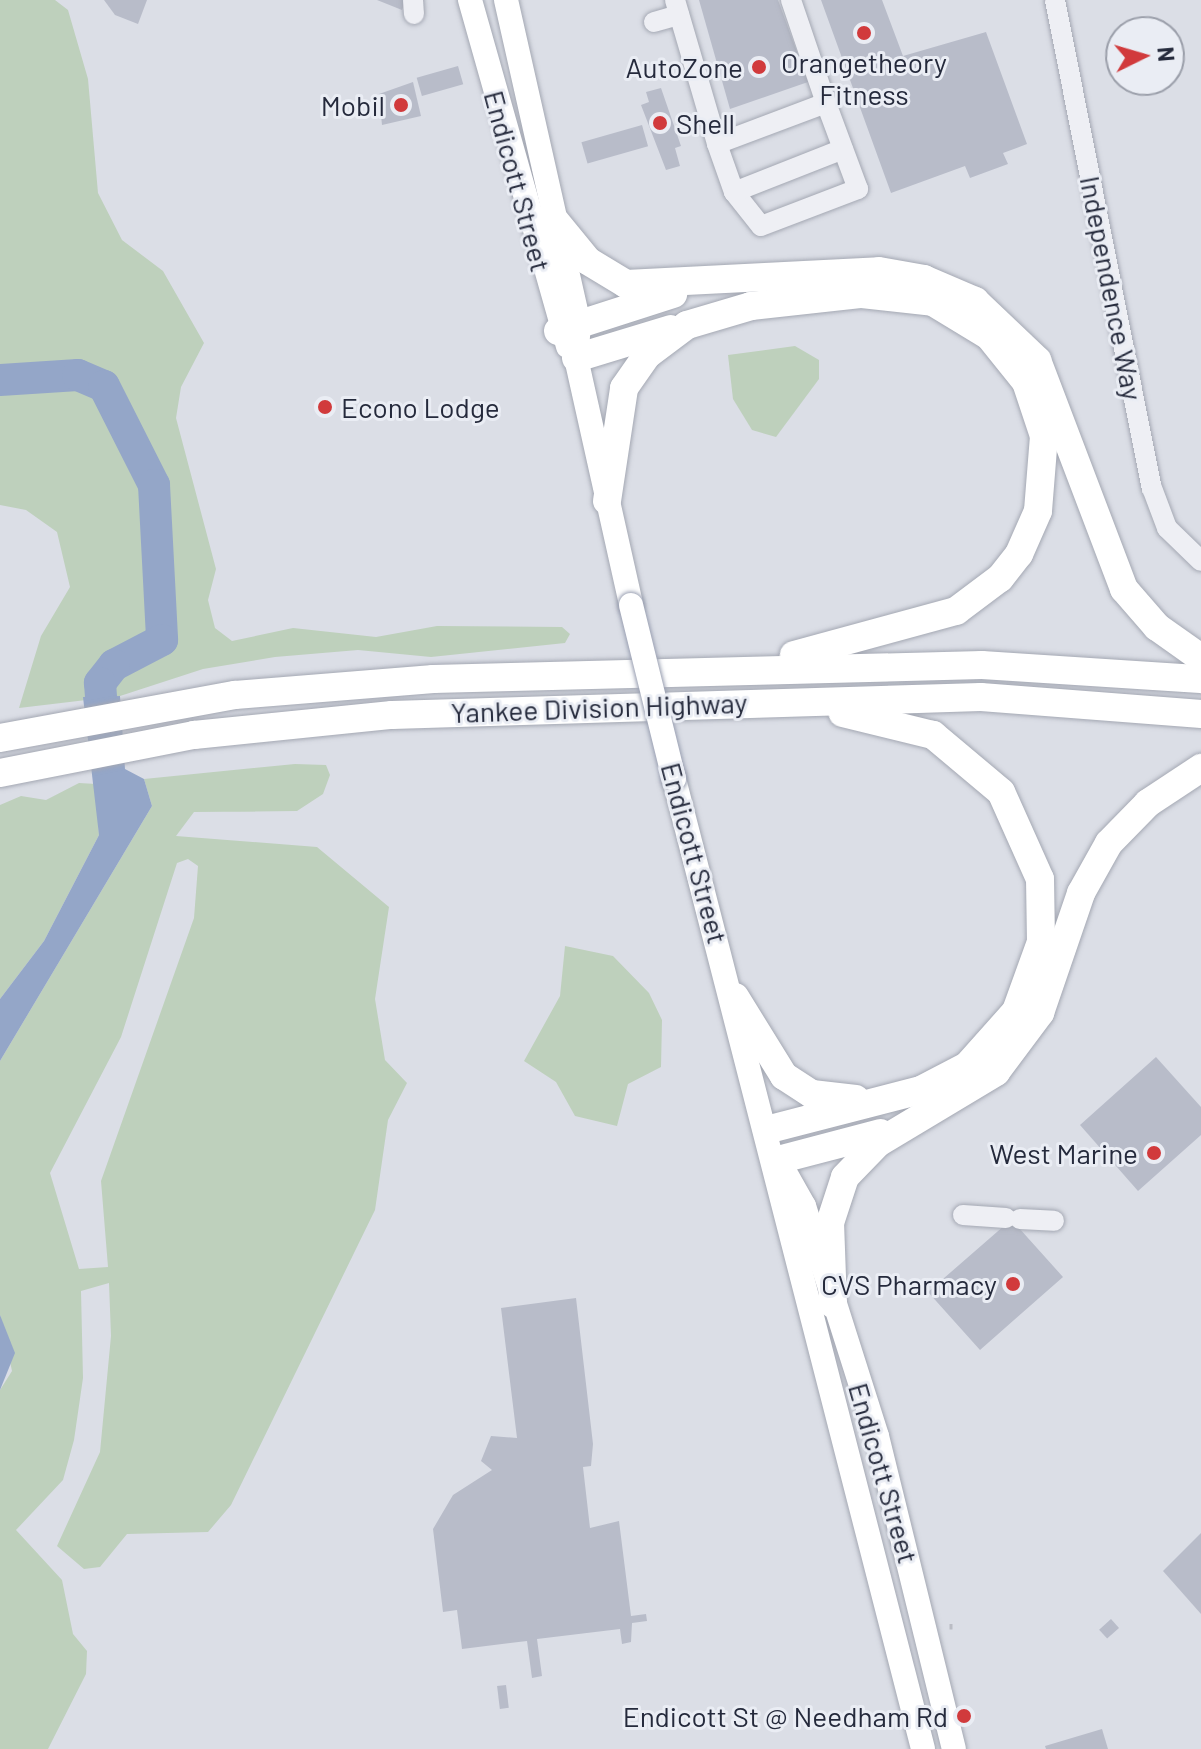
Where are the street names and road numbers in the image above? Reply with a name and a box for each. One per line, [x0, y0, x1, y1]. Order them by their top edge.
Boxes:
street label: Endicott Street [478, 87, 558, 275]
street label: Independence Way [1074, 173, 1150, 403]
street label: Yankee Division Highway [450, 685, 748, 729]
street label: Endicott Street [655, 759, 735, 947]
street label: Endicott Street [842, 1379, 926, 1567]

